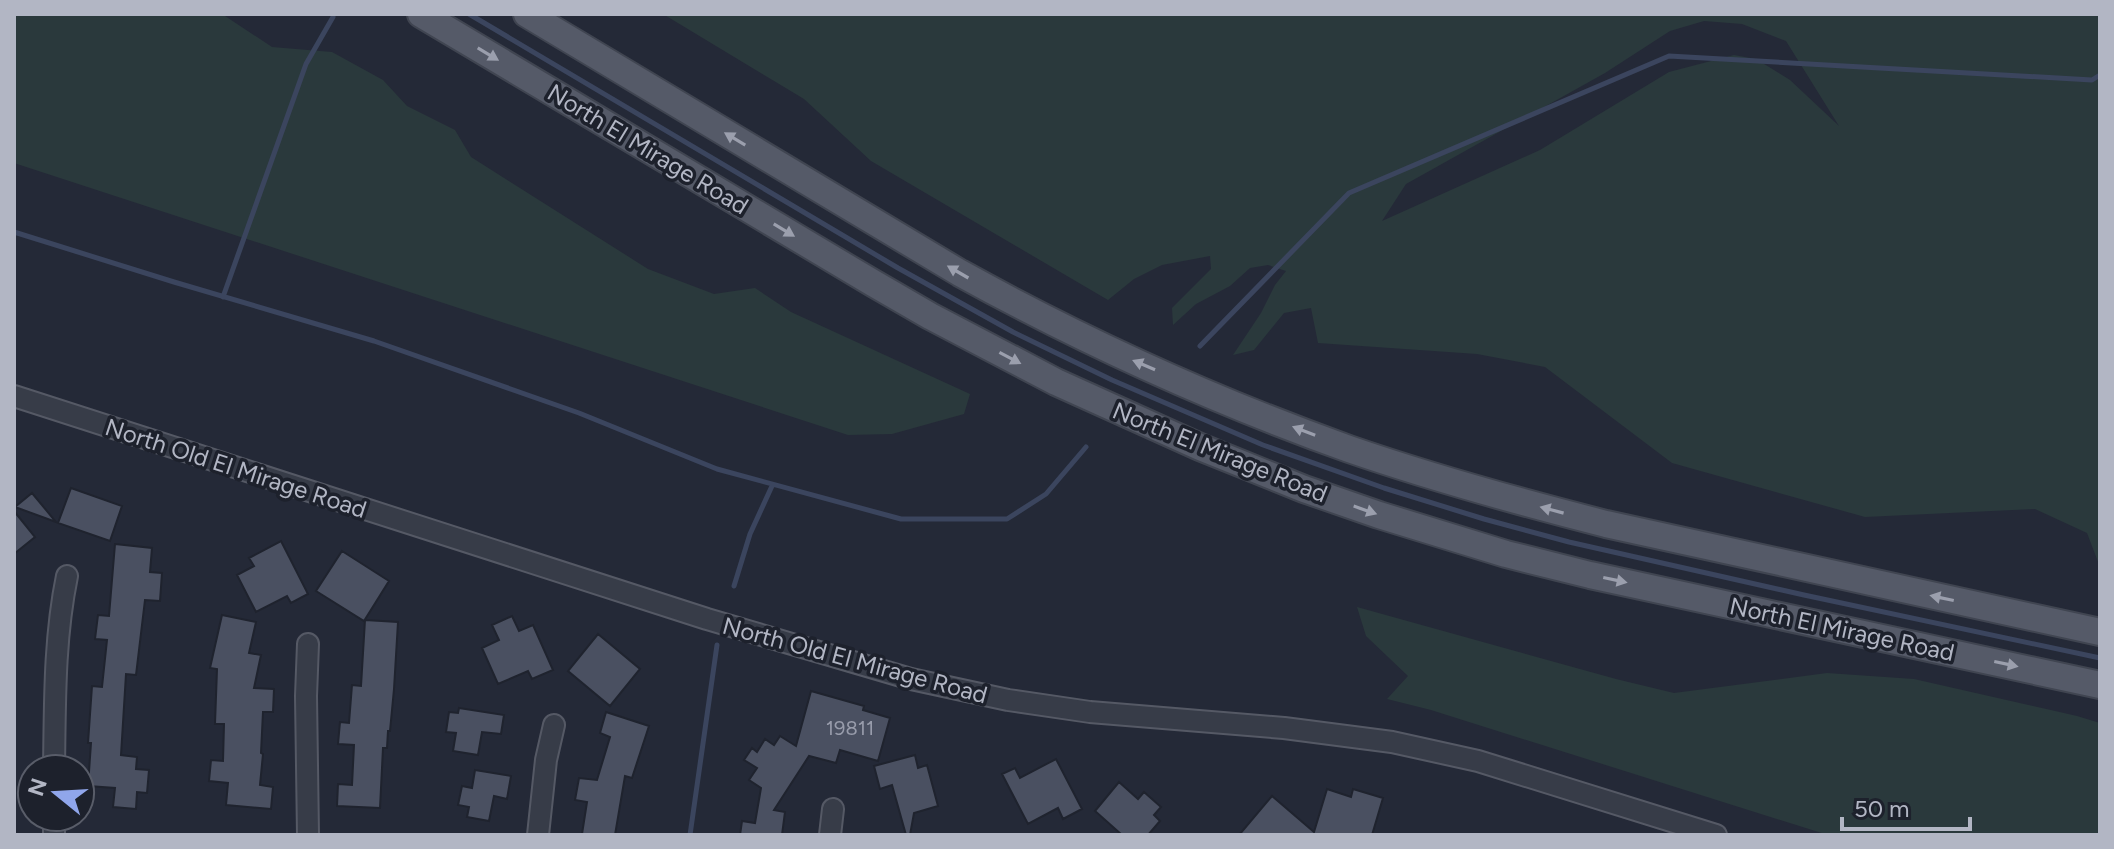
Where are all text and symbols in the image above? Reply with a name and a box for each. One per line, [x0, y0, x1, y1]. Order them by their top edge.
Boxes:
one-way arrow [477, 47, 499, 61]
street label: North El Mirage Road [542, 78, 754, 220]
one-way arrow [724, 132, 747, 146]
one-way arrow [773, 223, 795, 237]
one-way arrow [947, 265, 970, 279]
one-way arrow [999, 351, 1021, 365]
one-way arrow [1132, 359, 1155, 372]
street label: North El Mirage Road [1108, 396, 1332, 508]
street label: North Old El Mirage Road [102, 412, 370, 524]
one-way arrow [1292, 424, 1316, 437]
one-way arrow [1539, 503, 1564, 515]
one-way arrow [1353, 505, 1377, 517]
one-way arrow [1603, 574, 1628, 587]
street label: North El Mirage Road [1727, 591, 1957, 667]
one-way arrow [1929, 591, 1954, 604]
street label: North Old El Mirage Road [719, 611, 991, 709]
one-way arrow [1994, 658, 2019, 671]
house number: 19811 [826, 716, 874, 740]
north arrow [16, 753, 96, 833]
text: N [22, 775, 53, 799]
scale bar [1842, 781, 1970, 831]
text: 50 m [1854, 794, 1910, 823]

